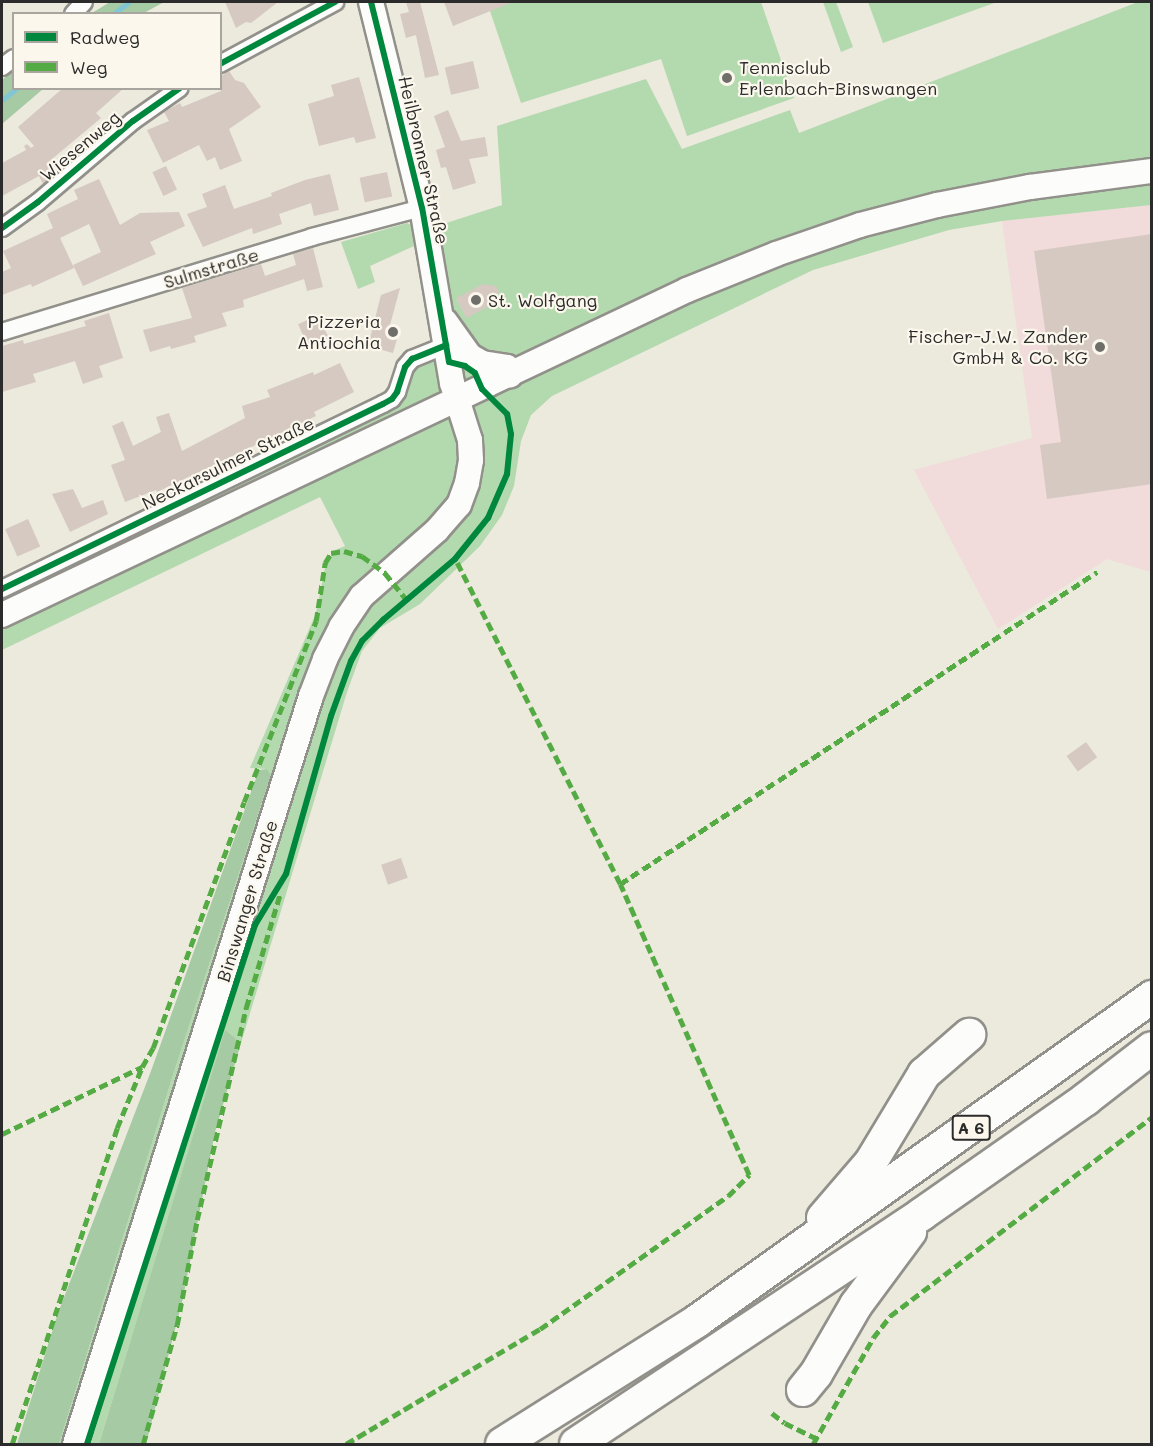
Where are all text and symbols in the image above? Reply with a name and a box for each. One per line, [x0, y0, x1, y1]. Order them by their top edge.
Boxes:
legend [12, 12, 222, 90]
text: Radweg [70, 25, 140, 49]
text: Weg [70, 55, 107, 79]
place label: Tennisclub Erlenbach-Binswangen [739, 57, 937, 100]
marker: Tennisclub Erlenbach-Binswangen [720, 71, 734, 85]
street label: Heilbronner Straße [394, 74, 454, 246]
street label: Wiesenweg [36, 106, 124, 186]
street label: Sulmstraße [161, 243, 261, 293]
place label: St. Wolfgang [488, 289, 597, 311]
marker: St. Wolfgang [469, 293, 483, 307]
place label: Pizzeria Antiochia [297, 311, 381, 354]
marker: Pizzeria Antiochia [386, 325, 400, 339]
place label: Fischer-J.W. Zander GmbH & Co. KG [908, 326, 1088, 368]
marker: Fischer-J.W. Zander GmbH & Co. KG [1093, 340, 1107, 354]
street label: Neckarsulmer Straße [138, 412, 318, 514]
street label: Binswanger Straße [212, 818, 282, 984]
road number: A 6 [952, 1115, 990, 1141]

